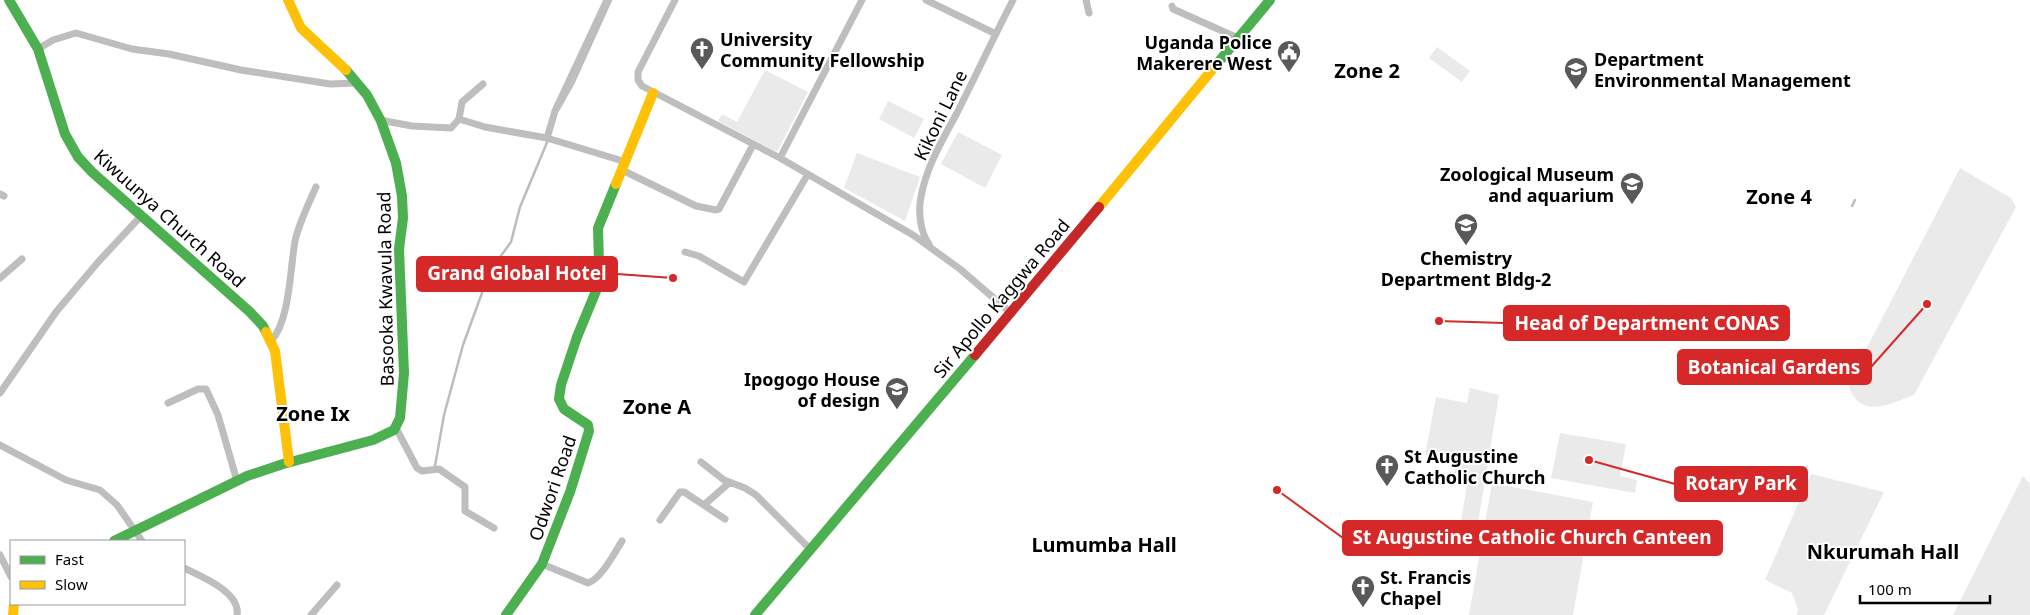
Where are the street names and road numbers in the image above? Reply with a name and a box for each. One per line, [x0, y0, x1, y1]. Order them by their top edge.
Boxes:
street label: Kikoni Lane [908, 66, 972, 164]
street label: Kiwuunya Church Road [89, 144, 251, 292]
street label: Basooka Kwavula Road [371, 191, 399, 387]
street label: Sir Apollo Kaggwa Road [927, 213, 1075, 383]
street label: Odwori Road [523, 432, 581, 544]

